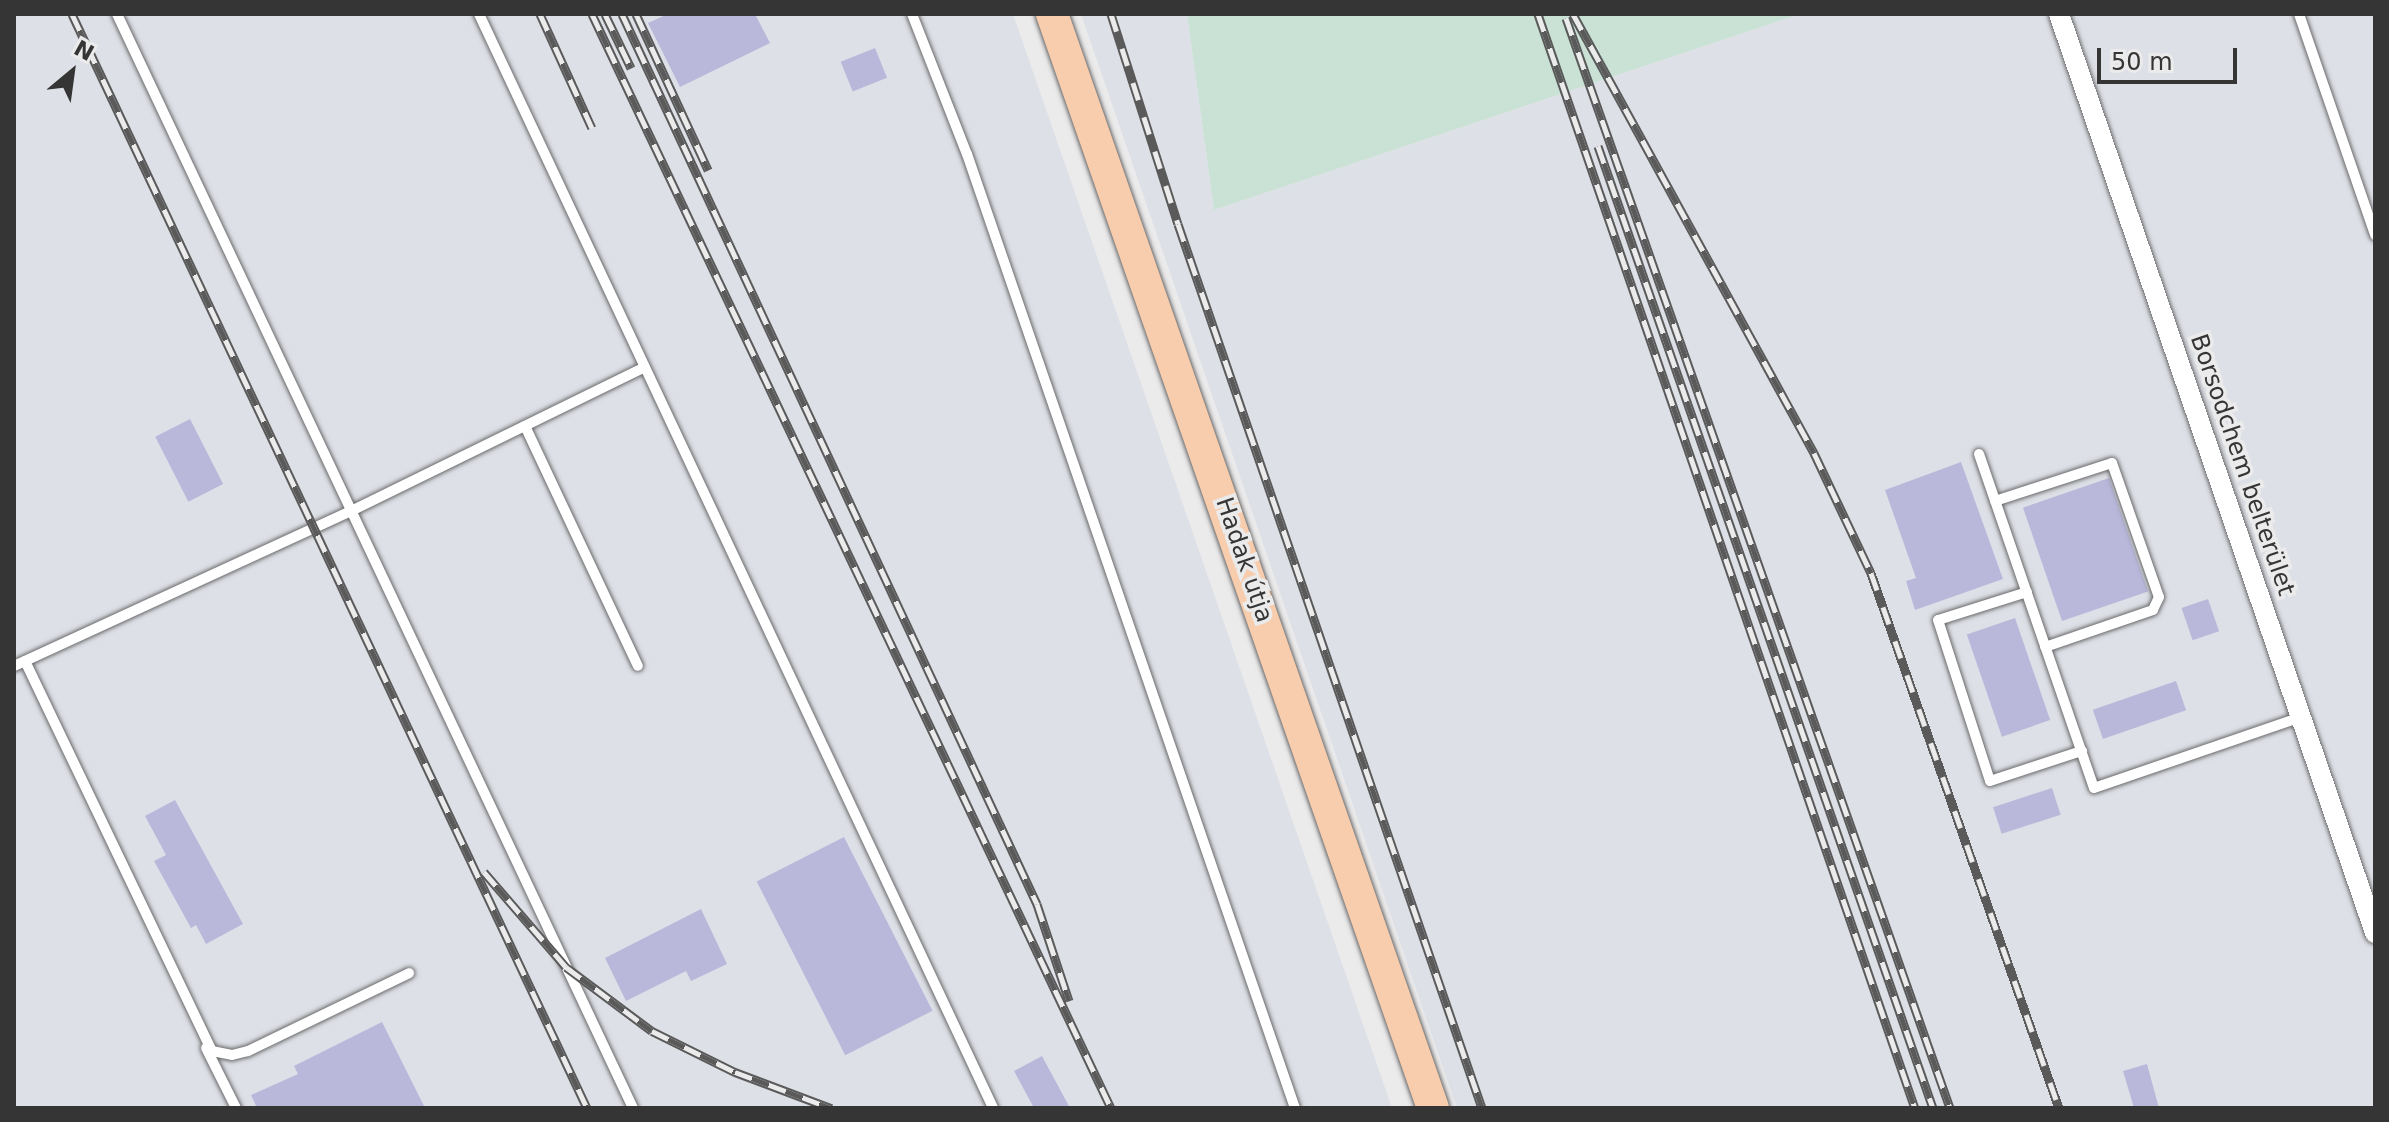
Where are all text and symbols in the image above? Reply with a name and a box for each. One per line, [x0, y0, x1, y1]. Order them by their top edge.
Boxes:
north arrow [32, 32, 112, 112]
scale bar [2101, 32, 2241, 82]
text: N [70, 35, 98, 66]
text: 50 m [2111, 48, 2173, 76]
street label: Borsodchem belterület [2184, 331, 2300, 599]
street label: Hadak útja [1209, 494, 1279, 626]

